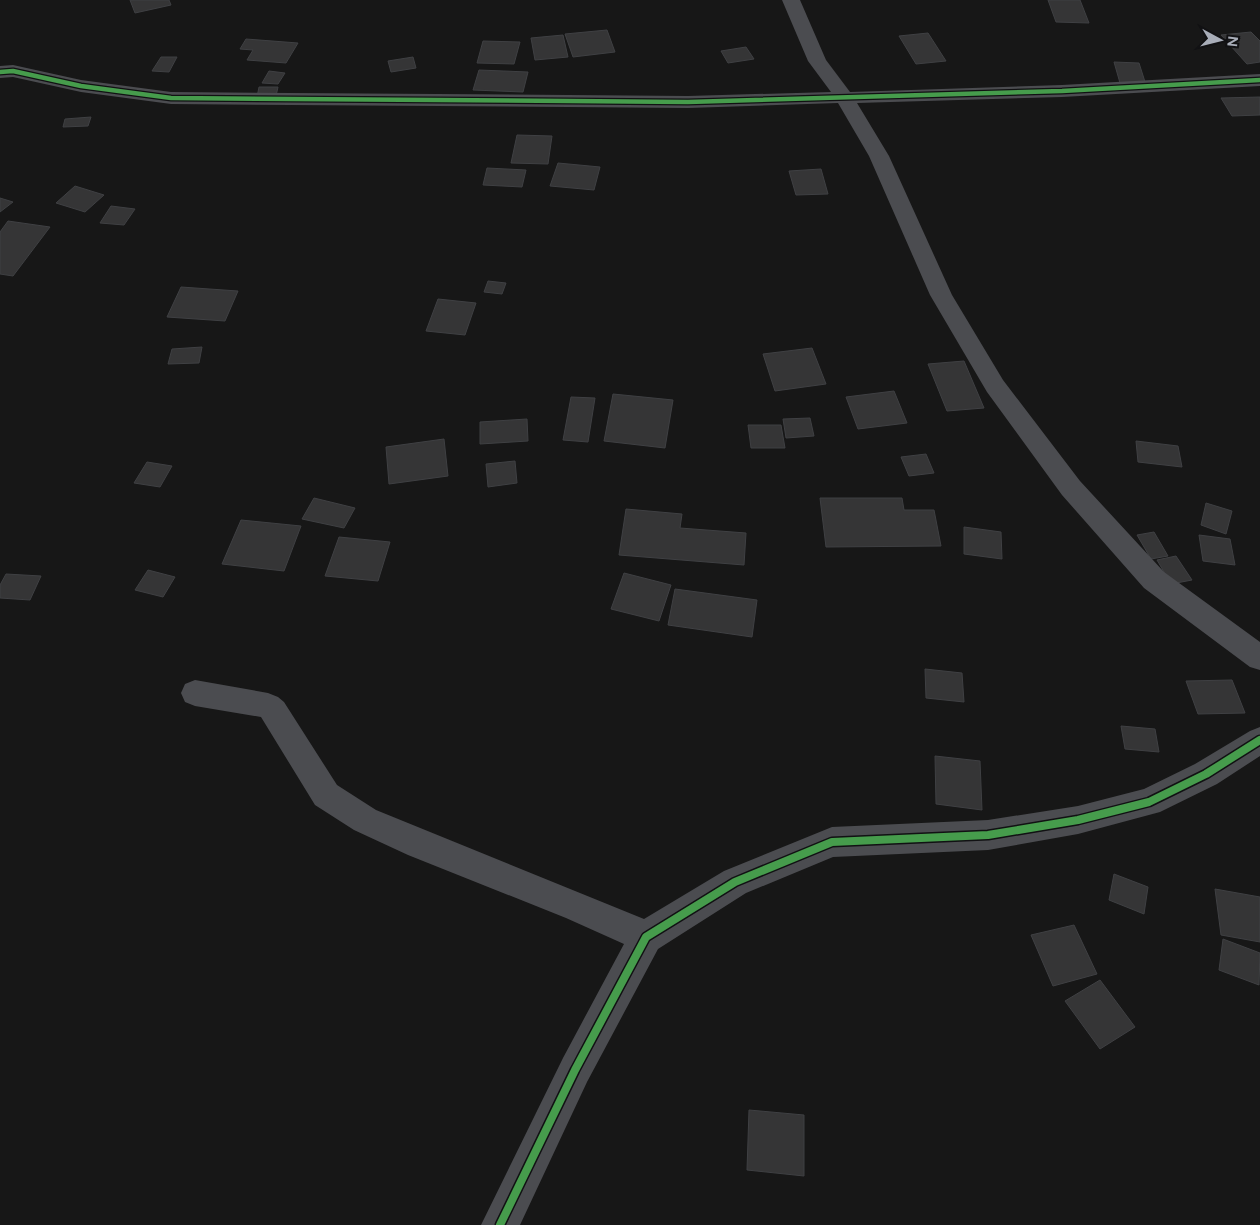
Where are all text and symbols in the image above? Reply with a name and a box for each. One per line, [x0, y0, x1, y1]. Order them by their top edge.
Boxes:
north arrow [1195, 15, 1245, 65]
text: N [1223, 35, 1242, 48]

